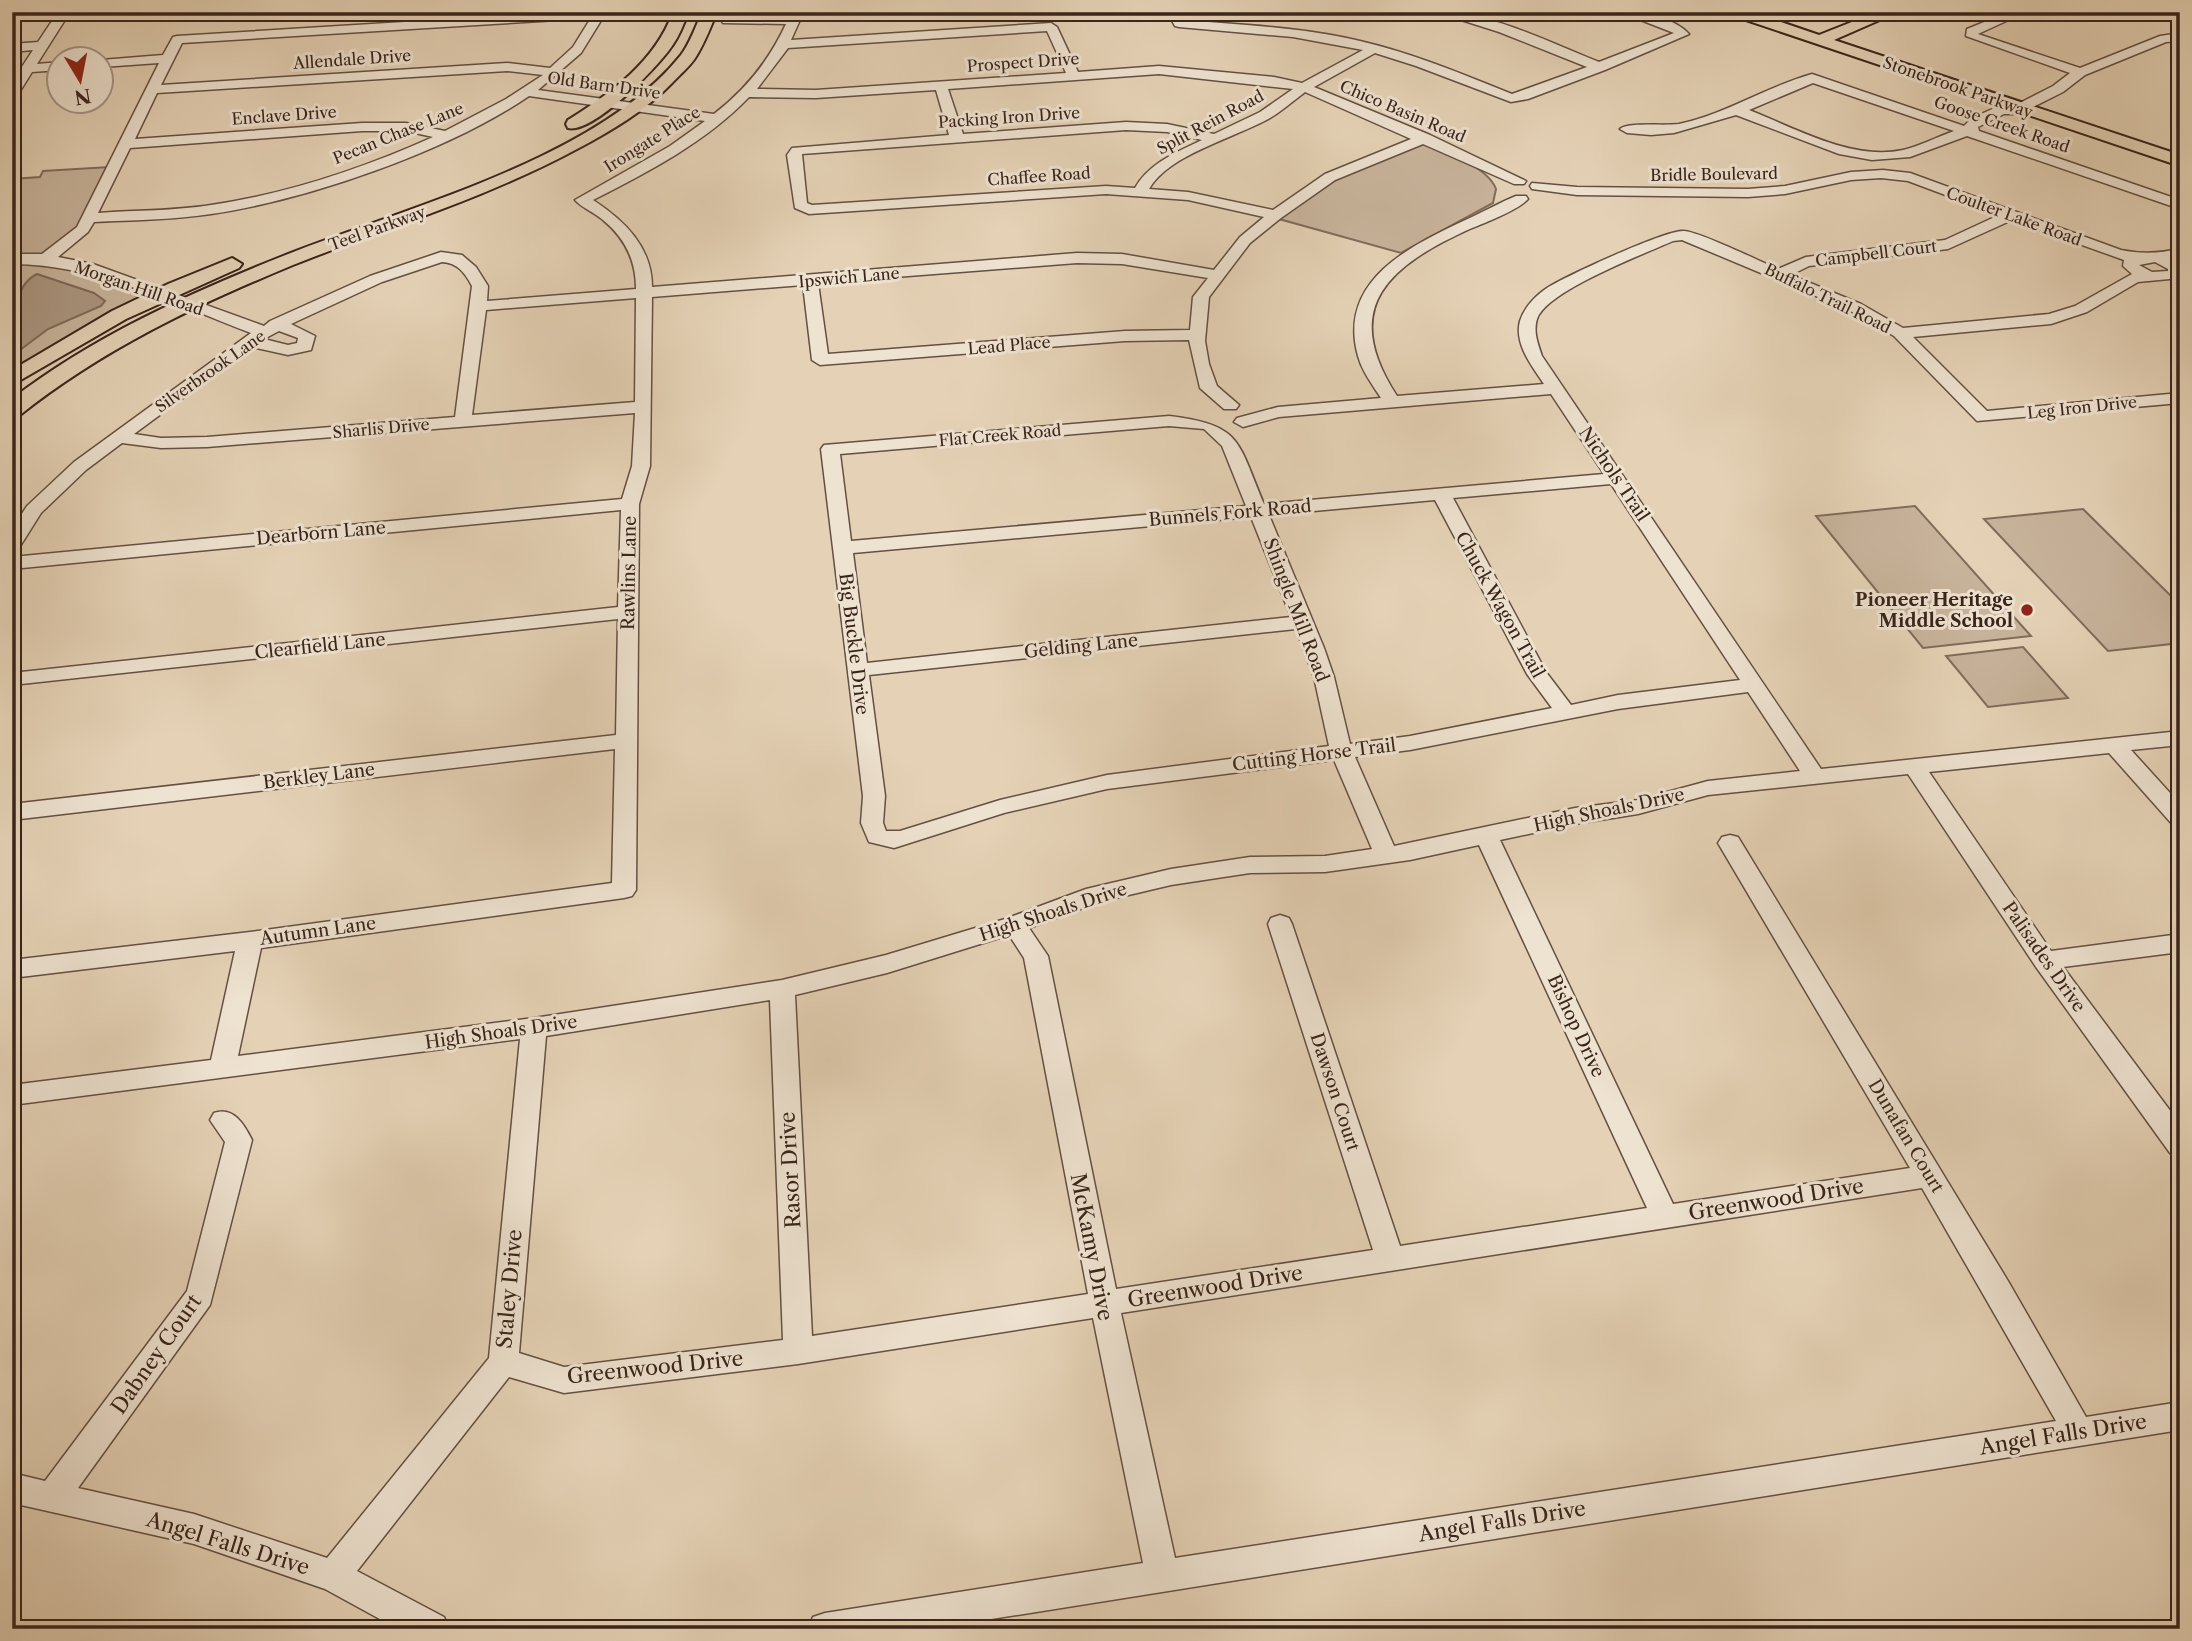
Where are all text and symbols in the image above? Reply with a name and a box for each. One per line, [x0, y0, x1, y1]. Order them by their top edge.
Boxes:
street label: Allendale Drive [291, 45, 412, 73]
north arrow [46, 46, 116, 116]
street label: Prospect Drive [966, 48, 1080, 76]
street label: Stonebrook Parkway [1880, 52, 2037, 122]
street label: Old Barn Drive [546, 67, 662, 103]
street label: Chico Basin Road [1337, 75, 1469, 147]
text: N [73, 83, 93, 109]
street label: Split Rein Road [1153, 85, 1267, 159]
street label: Goose Creek Road [1932, 91, 2073, 157]
street label: Pecan Chase Lane [330, 98, 466, 168]
street label: Enclave Drive [231, 101, 337, 129]
street label: Irongate Place [600, 102, 704, 176]
street label: Packing Iron Drive [937, 102, 1081, 132]
street label: Chaffee Road [987, 162, 1091, 190]
street label: Bridle Boulevard [1650, 163, 1778, 185]
street label: Coulter Lake Road [1944, 182, 2085, 250]
street label: Teel Parkway [326, 201, 429, 255]
street label: Campbell Court [1814, 236, 1938, 270]
street label: Morgan Hill Road [72, 257, 206, 320]
street label: Buffalo Trail Road [1761, 259, 1895, 337]
street label: Ipswich Lane [798, 263, 900, 291]
street label: Silverbrook Lane [151, 326, 269, 416]
street label: Lead Place [967, 331, 1051, 359]
street label: Leg Iron Drive [2026, 391, 2138, 423]
street label: Sharlis Drive [332, 414, 430, 442]
street label: Flat Creek Road [938, 420, 1062, 450]
street label: Nichols Trail [1574, 422, 1654, 526]
street label: Bunnels Fork Road [1148, 495, 1312, 531]
street label: Dearborn Lane [255, 516, 387, 550]
street label: Rawlins Lane [617, 516, 641, 630]
street label: Chuck Wagon Trail [1451, 528, 1549, 682]
street label: Shingle Mill Road [1258, 535, 1334, 685]
street label: Big Buckle Drive [834, 572, 874, 716]
place label: Pioneer Heritage Middle School [1855, 589, 2013, 632]
marker: Pioneer Heritage Middle School [2019, 602, 2035, 618]
street label: Clearfield Lane [253, 628, 387, 664]
street label: Gelding Lane [1023, 629, 1139, 663]
street label: Cutting Horse Trail [1231, 734, 1397, 776]
street label: Berkley Lane [262, 758, 376, 794]
street label: High Shoals Drive [1531, 783, 1687, 837]
street label: High Shoals Drive [976, 878, 1130, 946]
street label: Palisades Drive [1998, 898, 2090, 1016]
street label: Autumn Lane [258, 912, 378, 950]
street label: Bishop Drive [1543, 971, 1609, 1081]
street label: High Shoals Drive [423, 1010, 579, 1054]
street label: Dawson Court [1306, 1030, 1365, 1154]
street label: Dunafan Court [1864, 1075, 1949, 1197]
street label: Rasor Drive [774, 1111, 806, 1229]
street label: McKamy Drive [1065, 1171, 1119, 1323]
street label: Greenwood Drive [1687, 1173, 1865, 1225]
street label: Staley Drive [491, 1228, 527, 1350]
street label: Greenwood Drive [1126, 1260, 1304, 1312]
street label: Dabney Court [106, 1289, 207, 1419]
street label: Greenwood Drive [566, 1345, 744, 1389]
street label: Angel Falls Drive [1977, 1408, 2148, 1460]
street label: Angel Falls Drive [1416, 1495, 1587, 1547]
street label: Angel Falls Drive [143, 1506, 312, 1580]

